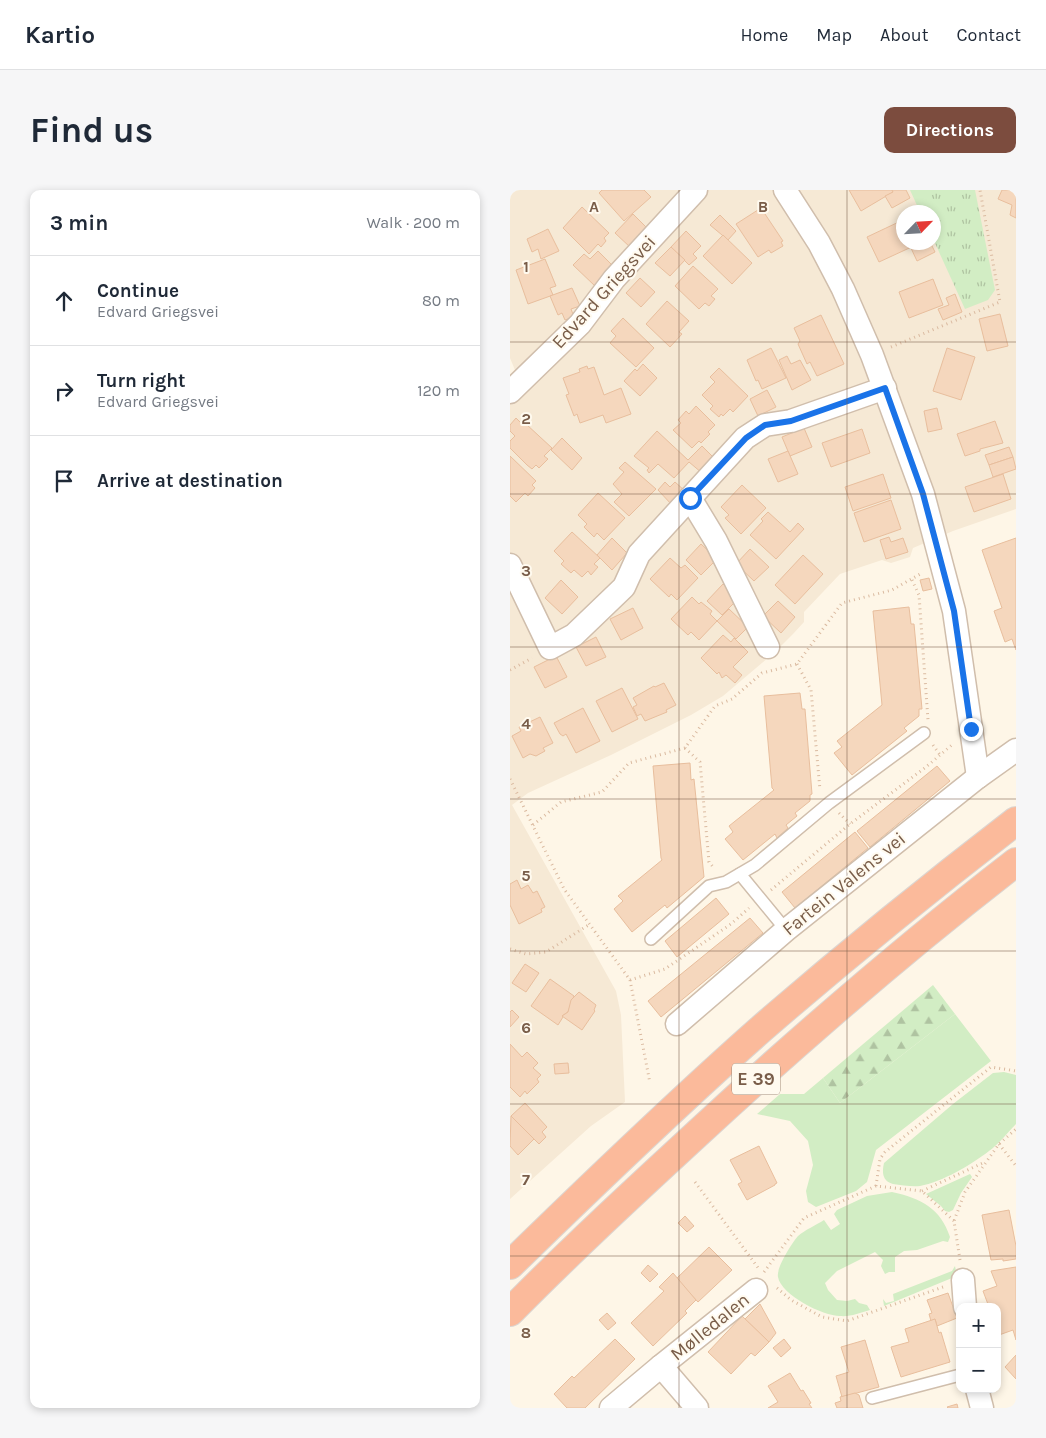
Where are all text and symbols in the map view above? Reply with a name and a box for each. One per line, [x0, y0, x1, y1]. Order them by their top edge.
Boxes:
text: Kartio [25, 21, 95, 49]
text: Home [740, 24, 788, 46]
text: Map [816, 24, 852, 46]
text: About [880, 24, 929, 46]
text: Contact [957, 24, 1021, 46]
button: Directions [884, 107, 1016, 153]
text: Find us [30, 110, 153, 151]
text: A [589, 197, 599, 216]
text: B [758, 197, 768, 216]
north arrow [896, 205, 941, 250]
text: 3 min [50, 211, 108, 235]
text: Walk · 200 m [366, 213, 460, 232]
street label: Edvard Griegsvei [547, 231, 661, 353]
text: 1 [523, 257, 529, 276]
text: Continue [97, 280, 179, 302]
icon: ahead [50, 287, 78, 315]
text: 80 m [422, 291, 460, 310]
text: Edvard Griegsvei [97, 302, 219, 321]
text: Turn right [97, 370, 186, 392]
icon: right [50, 377, 78, 405]
text: 120 m [417, 381, 460, 400]
text: Edvard Griegsvei [97, 392, 219, 411]
text: 2 [521, 409, 531, 428]
icon: arrive [50, 467, 78, 495]
text: Arrive at destination [97, 470, 283, 492]
route start [679, 487, 702, 510]
text: 3 [521, 561, 531, 580]
text: 4 [521, 714, 531, 733]
route end [960, 718, 983, 741]
street label: Fartein Valens vei [778, 828, 910, 940]
text: 5 [521, 866, 531, 885]
text: 6 [521, 1018, 531, 1037]
road number: E 39 [732, 1064, 780, 1094]
text: 7 [522, 1170, 530, 1189]
street label: Mølledalen [666, 1289, 754, 1365]
map controls [956, 1303, 1001, 1393]
button: + [956, 1303, 1001, 1348]
text: 8 [521, 1323, 531, 1342]
button: − [956, 1348, 1001, 1393]

